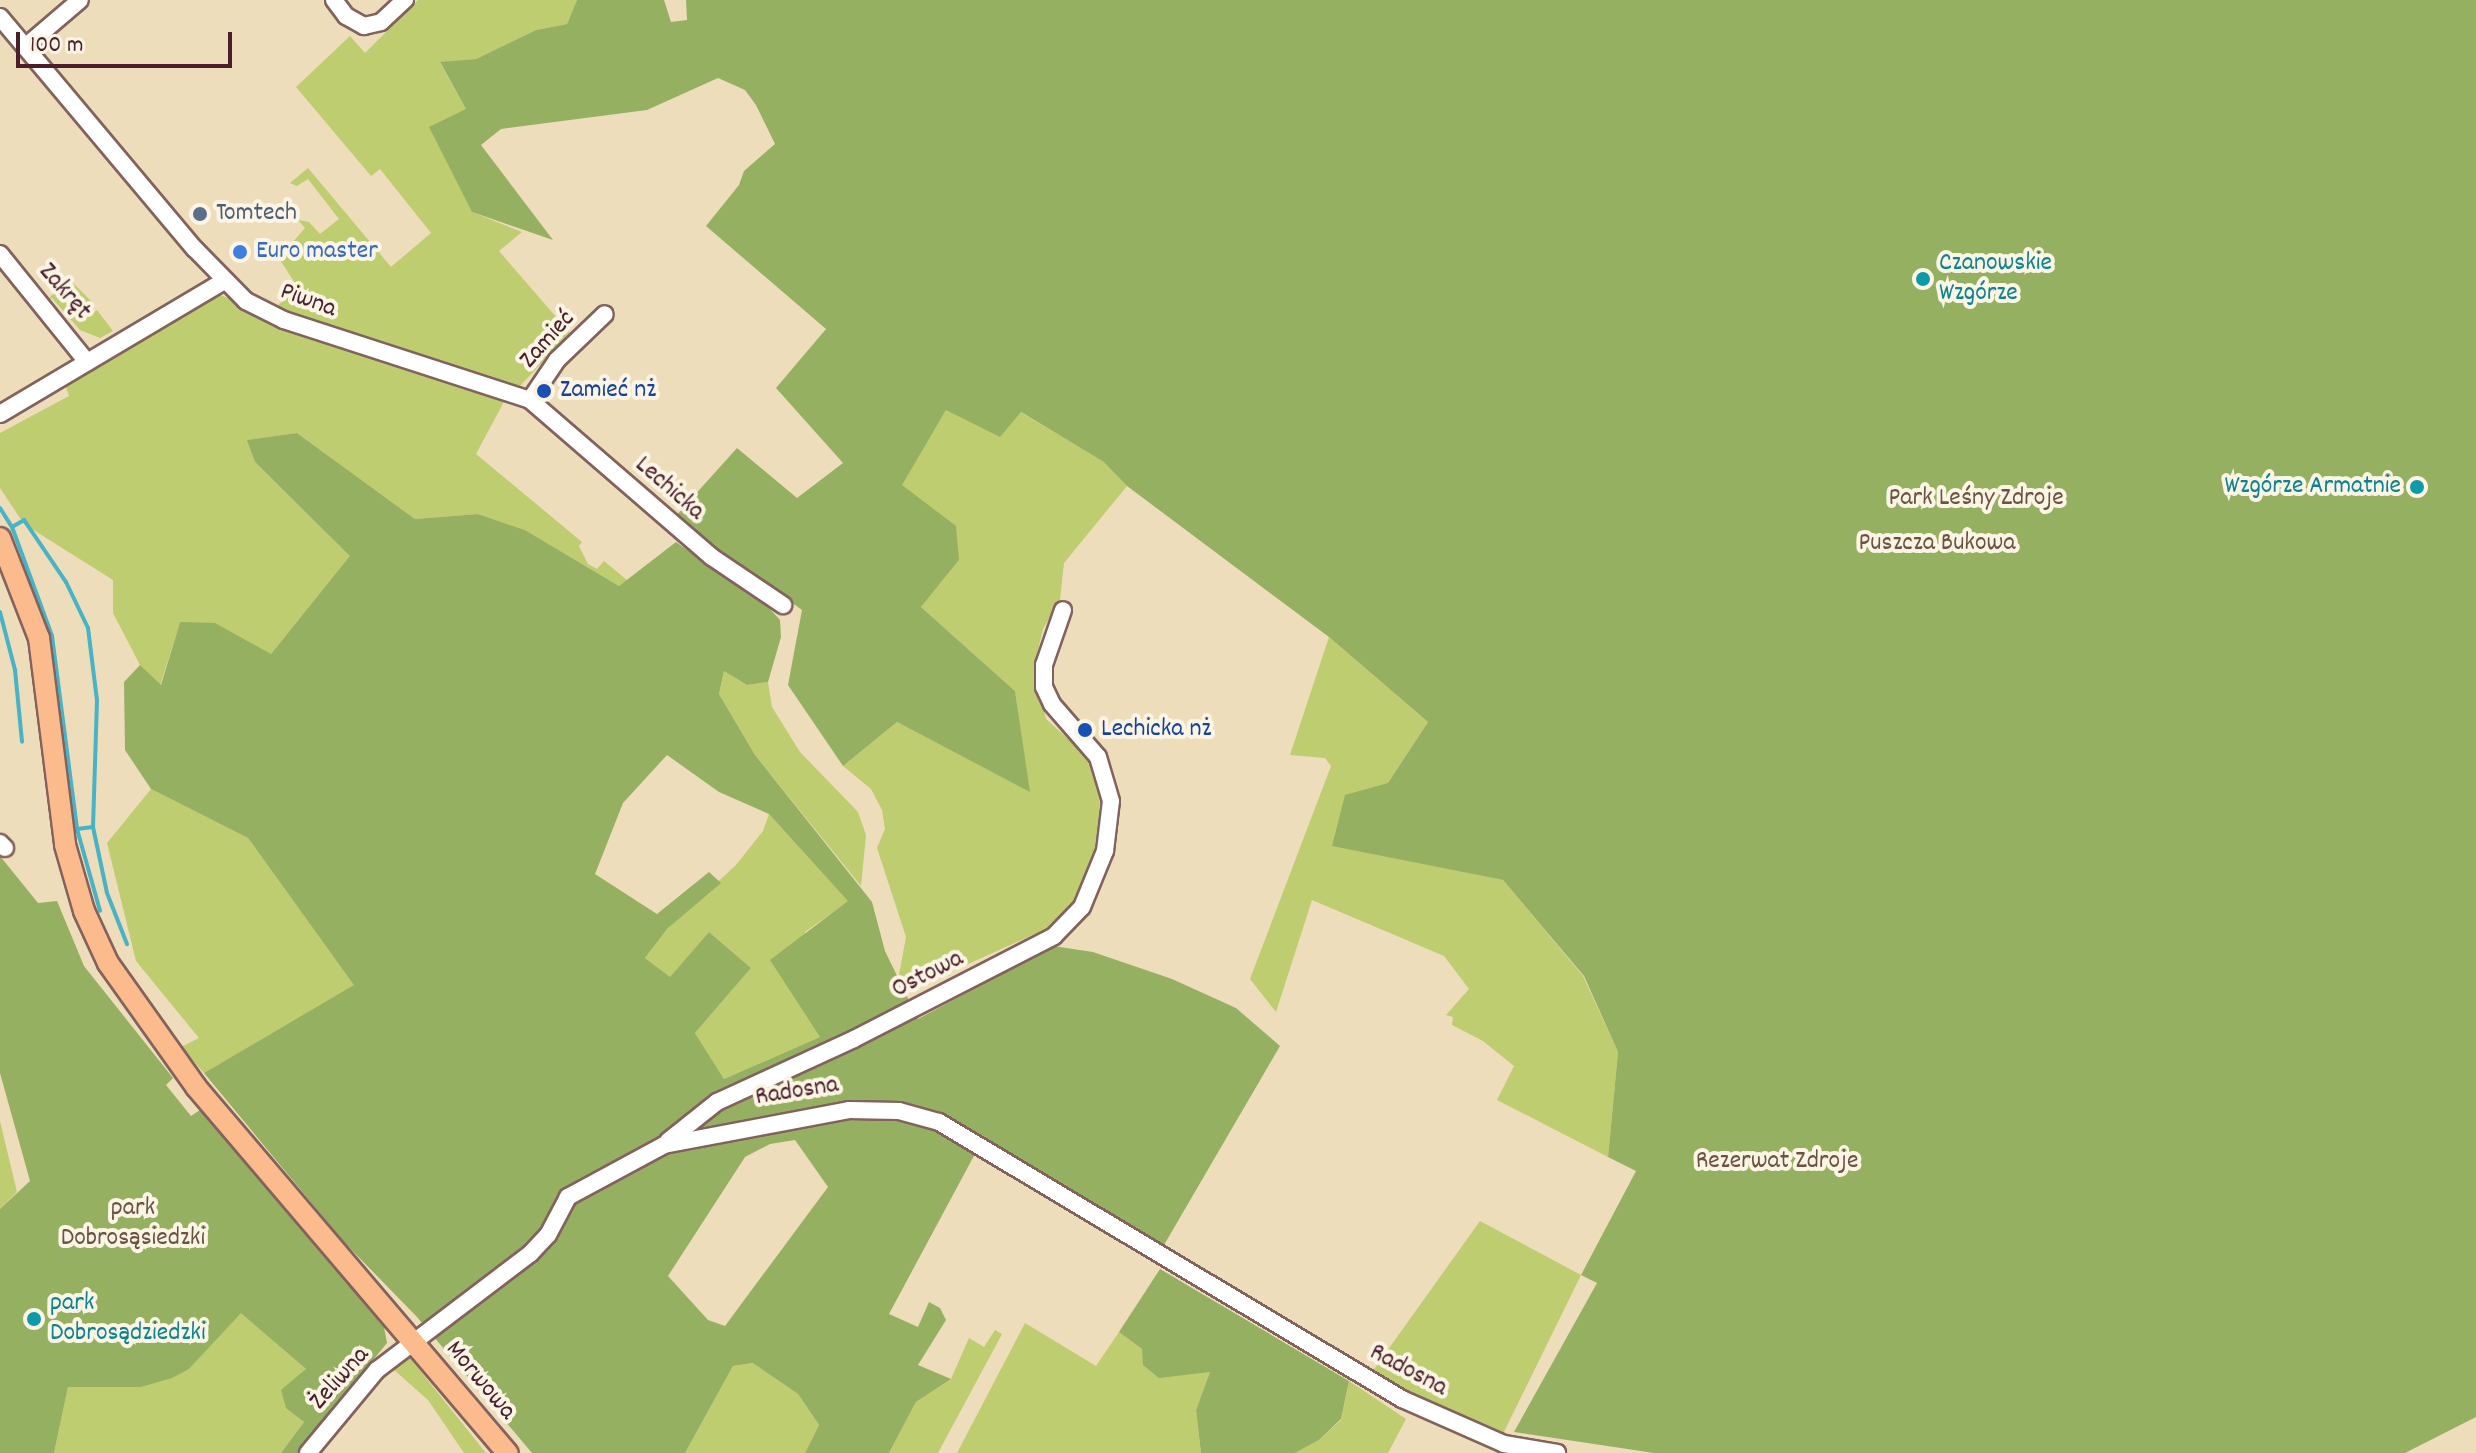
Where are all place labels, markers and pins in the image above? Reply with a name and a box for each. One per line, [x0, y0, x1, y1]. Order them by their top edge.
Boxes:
place label: Tomtech [216, 198, 297, 230]
marker: Tomtech [191, 205, 209, 223]
place label: Euro master [256, 236, 378, 268]
marker: Euro master [231, 243, 249, 261]
place label: Czanowskie Wzgórze [1939, 248, 2052, 310]
marker: Czanowskie Wzgórze [1914, 270, 1932, 288]
place label: Zamieć nż [560, 375, 656, 407]
marker: Zamieć nż [535, 382, 553, 400]
place label: Wzgórze Armatnie [2225, 471, 2401, 503]
marker: Wzgórze Armatnie [2408, 478, 2426, 496]
place label: Lechicka nż [1101, 714, 1211, 746]
marker: Lechicka nż [1076, 721, 1094, 739]
place label: park Dobrosądziedzki [50, 1288, 206, 1350]
marker: park Dobrosądziedzki [25, 1310, 43, 1328]

